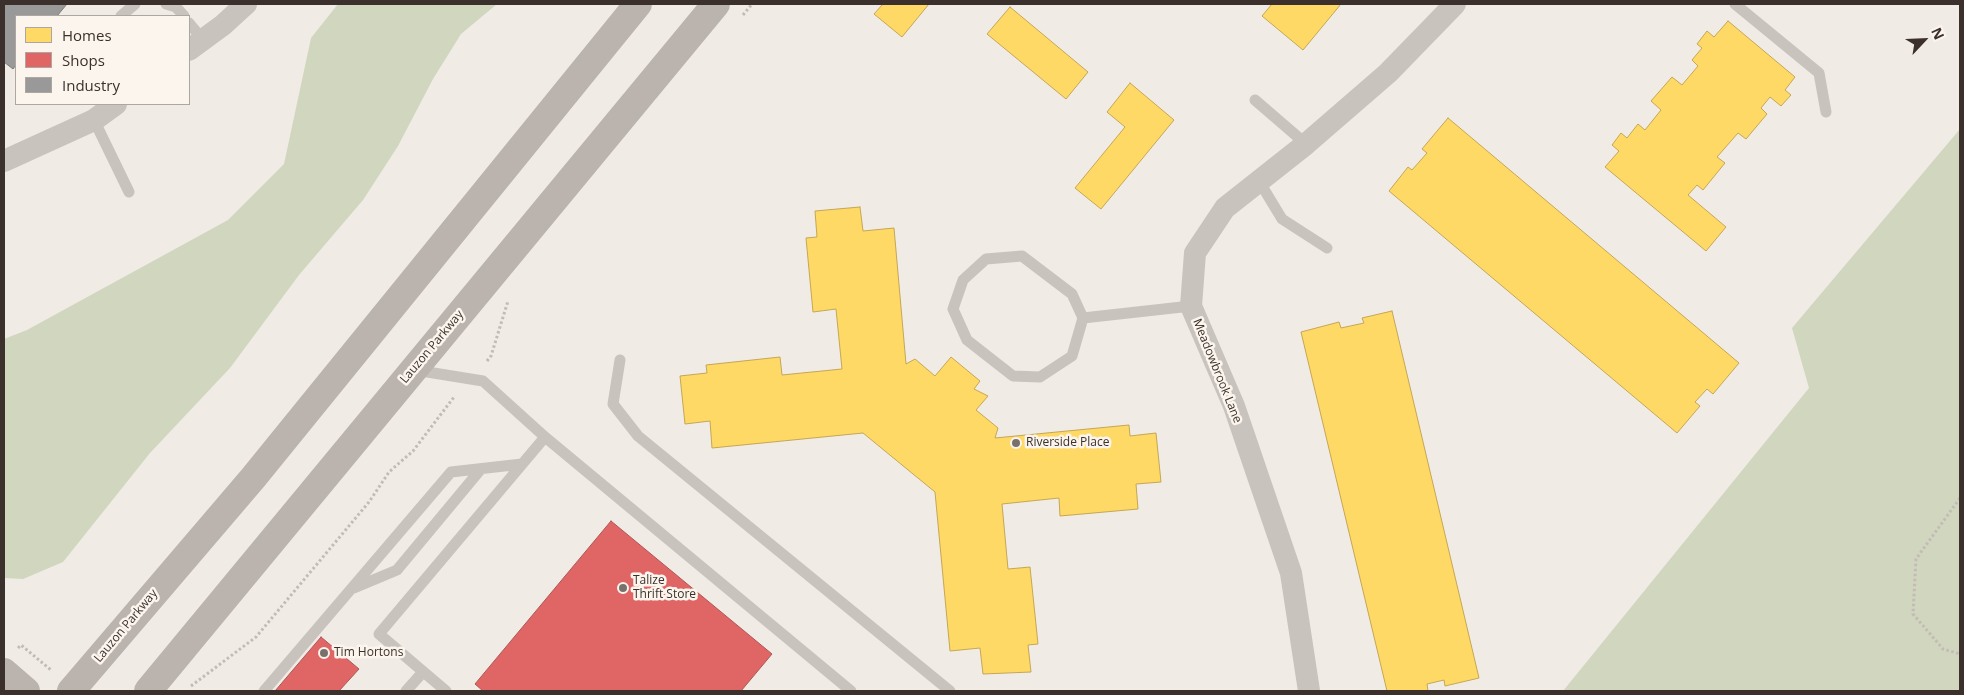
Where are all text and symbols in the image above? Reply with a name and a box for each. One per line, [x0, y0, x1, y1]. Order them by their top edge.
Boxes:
legend [15, 15, 190, 105]
north arrow [1899, 15, 1949, 65]
text: N [1927, 24, 1949, 43]
text: Homes [62, 25, 112, 45]
text: Shops [62, 50, 105, 70]
text: Industry [62, 75, 120, 95]
street label: Lauzon Parkway [397, 308, 467, 386]
street label: Meadowbrook Lane [1189, 317, 1245, 425]
place label: Riverside Place [1026, 436, 1109, 450]
marker: Riverside Place [1010, 437, 1022, 449]
place label: Talize Thrift Store [633, 574, 696, 602]
marker: Talize Thrift Store [617, 582, 629, 594]
street label: Lauzon Parkway [91, 587, 161, 665]
place label: Tim Hortons [334, 646, 403, 660]
marker: Tim Hortons [318, 647, 330, 659]

